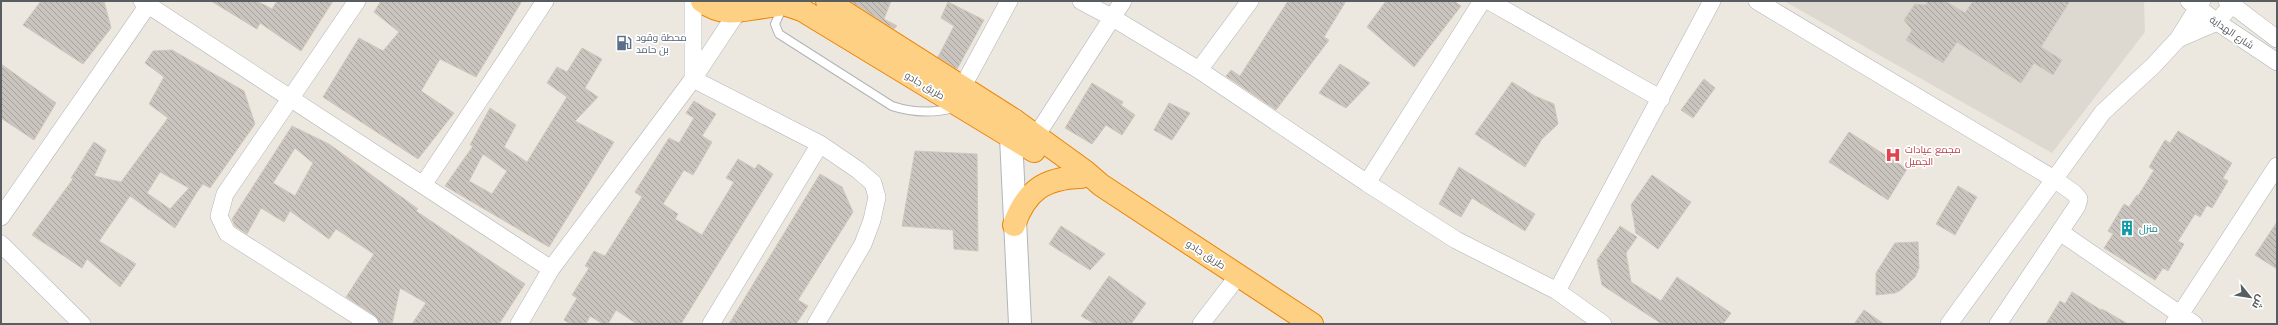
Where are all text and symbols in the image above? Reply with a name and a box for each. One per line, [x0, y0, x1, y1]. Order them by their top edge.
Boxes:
street label: شارع الهداية [2207, 13, 2256, 52]
place label: محطة وقود بن حامد [636, 31, 687, 56]
fuel station icon: محطة وقود بن حامد [615, 34, 633, 52]
street label: طريق جادو [902, 68, 947, 102]
place label: مجمع عيادات الجميل [1905, 143, 1961, 168]
hospital icon: مجمع عيادات الجميل [1884, 146, 1902, 164]
building icon: منزل [2118, 219, 2136, 237]
place label: منزل [2139, 222, 2158, 235]
street label: طريق جادو [1184, 237, 1228, 272]
north arrow [2230, 277, 2270, 317]
text: ش [2249, 292, 2268, 312]

